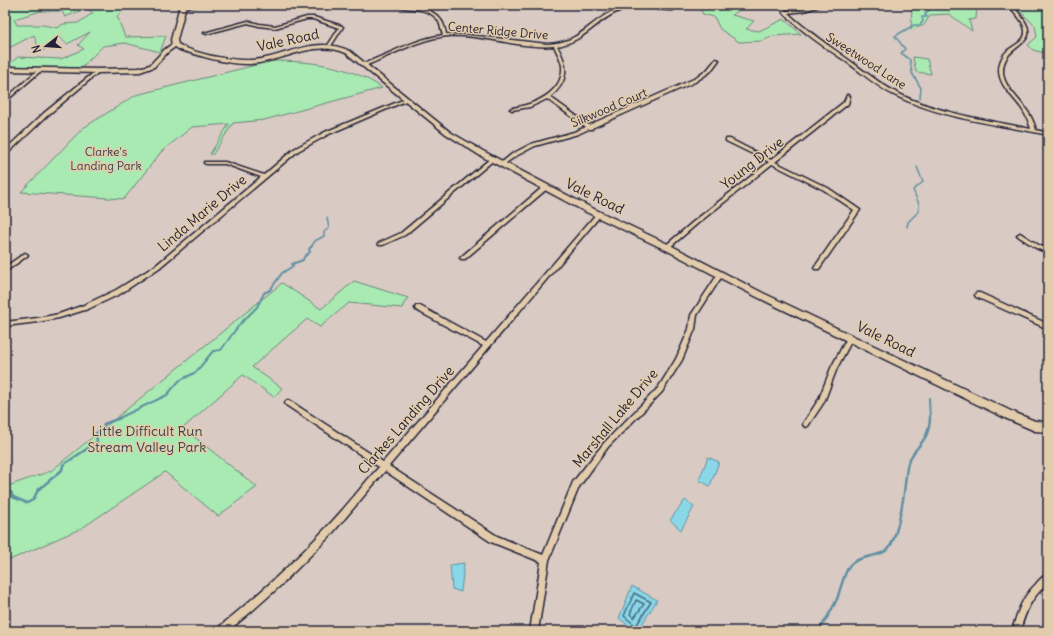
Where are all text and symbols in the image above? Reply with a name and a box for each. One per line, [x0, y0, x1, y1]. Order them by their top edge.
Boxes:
street label: Center Ridge Drive [447, 19, 549, 42]
street label: Vale Road [255, 25, 321, 55]
north arrow [26, 26, 66, 66]
street label: Sweetwood Lane [823, 29, 909, 92]
text: N [29, 43, 44, 55]
street label: Silkwood Court [568, 85, 649, 130]
street label: Young Drive [717, 133, 787, 193]
park label: Clarke's Landing Park [70, 144, 142, 173]
street label: Linda Marie Drive [154, 171, 250, 255]
street label: Vale Road [563, 174, 627, 218]
street label: Vale Road [854, 317, 918, 361]
street label: Clarkes Landing Drive [354, 362, 458, 478]
street label: Marshall Lake Drive [568, 365, 662, 471]
park label: Little Difficult Run Stream Valley Park [88, 422, 206, 456]

